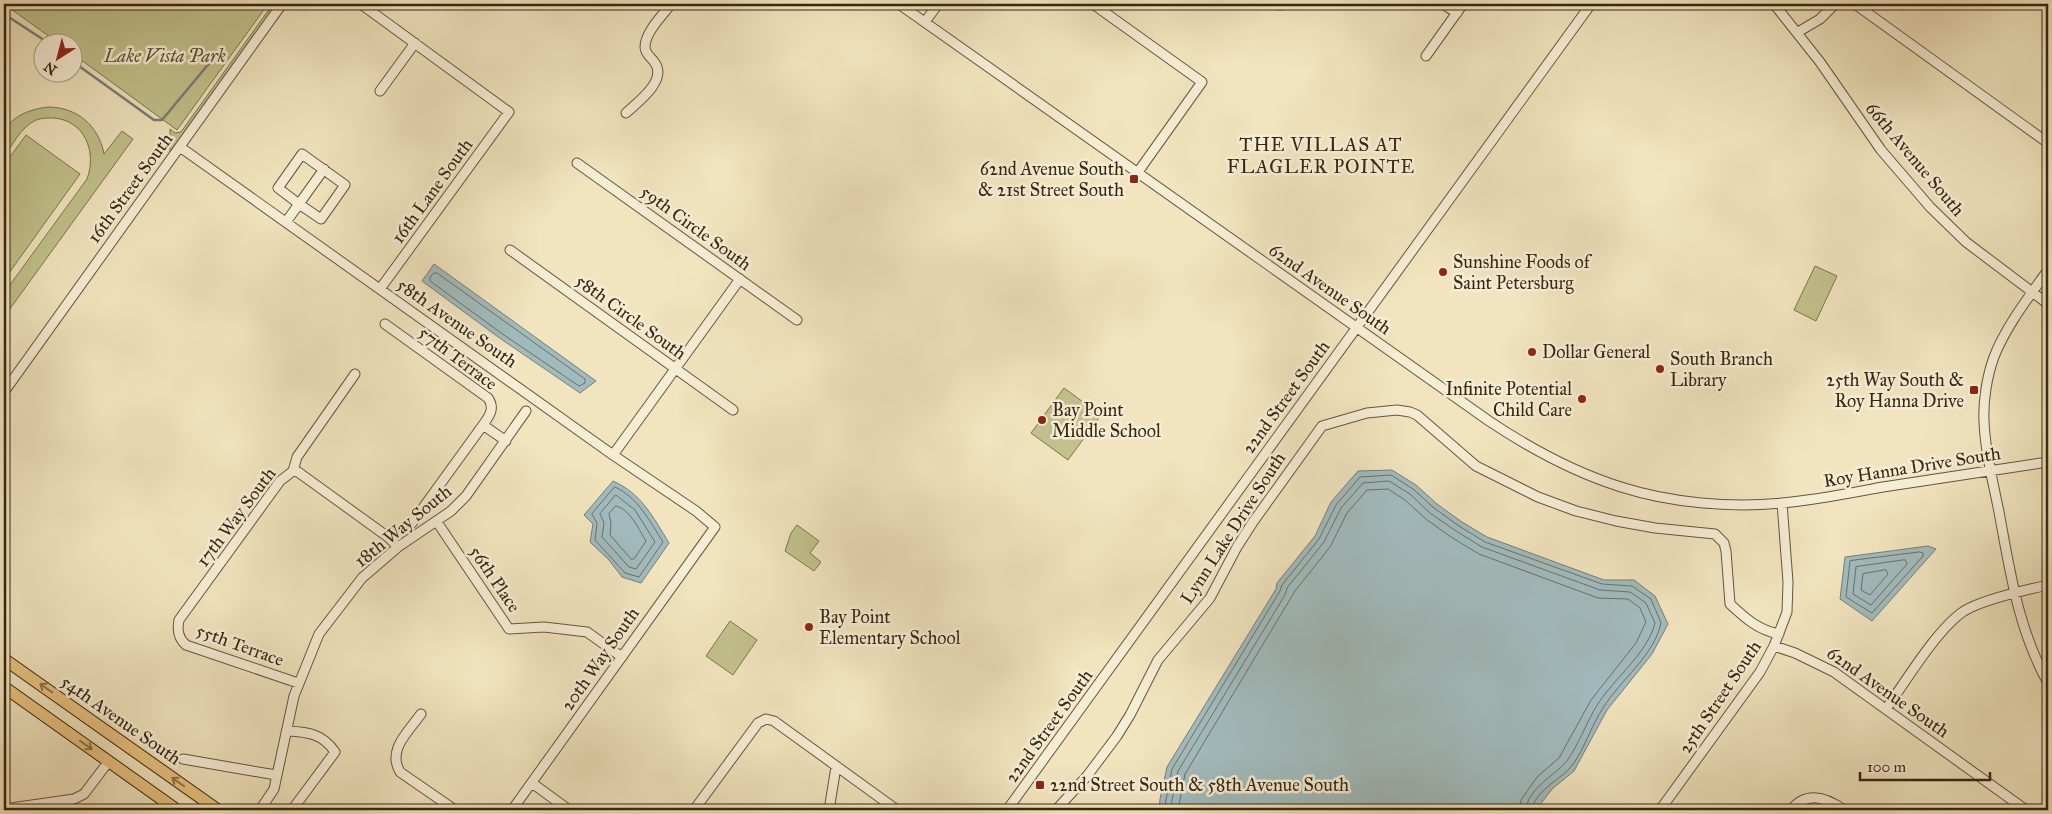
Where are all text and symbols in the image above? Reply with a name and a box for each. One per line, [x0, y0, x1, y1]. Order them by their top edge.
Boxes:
north arrow [32, 32, 82, 82]
park label: Lake Vista Park [103, 45, 226, 67]
text: N [41, 58, 60, 78]
street label: 66th Avenue South [1861, 97, 1969, 221]
street label: 16th Street South [83, 129, 177, 247]
district label: THE VILLAS AT FLAGLER POINTE [1227, 133, 1415, 178]
street label: 16th Lane South [387, 134, 477, 248]
place label: 62nd Avenue South & 21st Street South [978, 158, 1124, 201]
marker: 62nd Avenue South & 21st Street South [1128, 173, 1140, 185]
street label: 59th Circle South [636, 180, 756, 276]
street label: 62nd Avenue South [1265, 239, 1395, 339]
place label: Sunshine Foods of Saint Petersburg [1453, 251, 1593, 295]
marker: Sunshine Foods of Saint Petersburg [1437, 266, 1449, 278]
street label: 58th Circle South [571, 269, 691, 365]
street label: 58th Avenue South [393, 273, 521, 373]
street label: 57th Terrace [414, 321, 502, 395]
street label: 22nd Street South [1238, 336, 1334, 458]
place label: Dollar General [1542, 341, 1651, 363]
marker: Dollar General [1526, 346, 1538, 358]
place label: South Branch Library [1670, 348, 1773, 391]
marker: South Branch Library [1654, 363, 1666, 375]
place label: 25th Way South & Roy Hanna Drive [1826, 369, 1964, 412]
place label: Infinite Potential Child Care [1445, 378, 1572, 421]
marker: 25th Way South & Roy Hanna Drive [1968, 384, 1980, 396]
marker: Infinite Potential Child Care [1576, 393, 1588, 405]
place label: Bay Point Middle School [1052, 399, 1161, 442]
marker: Bay Point Middle School [1036, 414, 1048, 426]
street label: Roy Hanna Drive South [1822, 442, 2002, 492]
street label: Lynn Lake Drive South [1176, 448, 1290, 608]
street label: 17th Way South [192, 463, 280, 571]
street label: 18th Way South [350, 480, 456, 572]
street label: 56th Place [465, 541, 525, 617]
street label: 20th Way South [556, 603, 644, 715]
place label: Bay Point Elementary School [819, 606, 961, 649]
street label: 55th Terrace [193, 619, 287, 671]
marker: Bay Point Elementary School [803, 621, 815, 633]
street label: 25th Street South [1674, 636, 1766, 758]
street label: 62nd Avenue South [1823, 642, 1953, 742]
street label: 22nd Street South [1001, 665, 1097, 787]
street label: 54th Avenue South [57, 670, 185, 770]
one-way arrow [39, 683, 53, 693]
one-way arrow [79, 740, 93, 750]
scale bar [1860, 749, 1990, 781]
text: 100 m [1867, 758, 1907, 776]
place label: 22nd Street South & 58th Avenue South [1050, 774, 1349, 796]
one-way arrow [171, 777, 185, 787]
marker: 22nd Street South & 58th Avenue South [1034, 779, 1046, 791]

